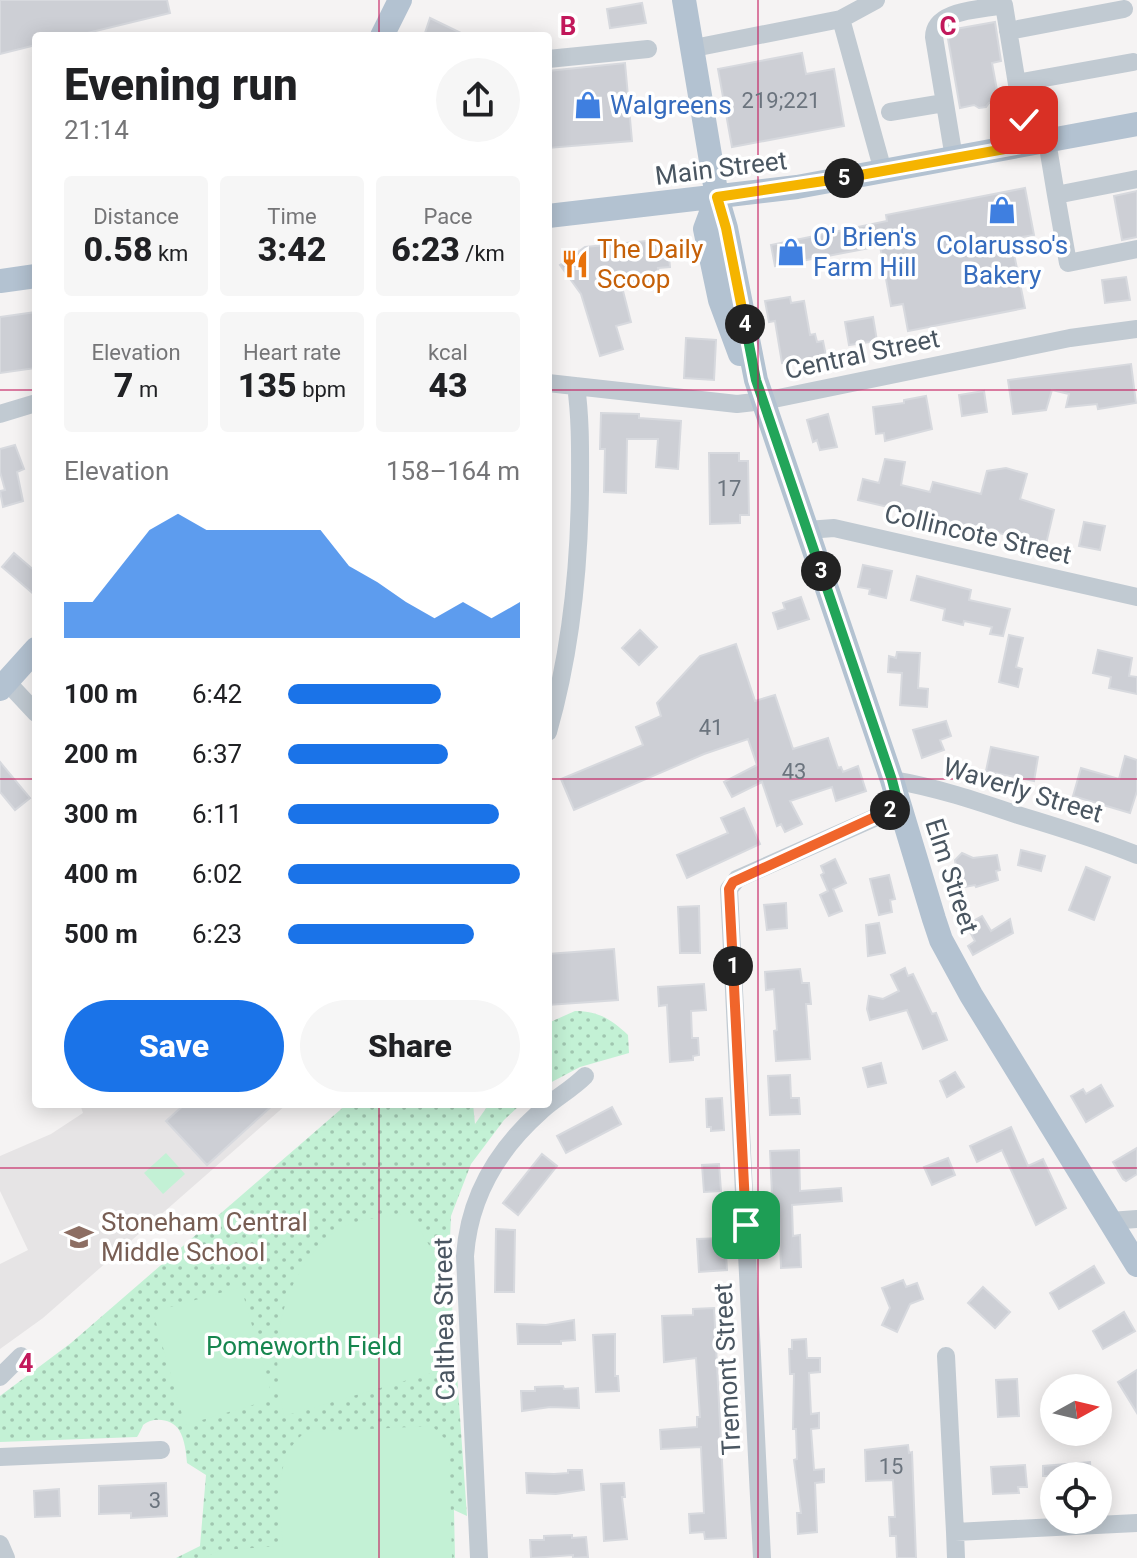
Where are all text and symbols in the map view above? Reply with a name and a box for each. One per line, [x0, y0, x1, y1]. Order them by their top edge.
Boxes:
text: B [560, 11, 576, 41]
text: C [939, 11, 957, 41]
button: share [436, 58, 520, 142]
text: Evening run [64, 59, 298, 111]
pin [990, 86, 1058, 154]
house number: 219;221 [742, 88, 820, 113]
shop icon: Walgreens [573, 90, 603, 120]
place label: Walgreens [610, 90, 732, 120]
icon: check [1002, 98, 1046, 142]
text: 21:14 [64, 115, 129, 145]
street label: Main Street [653, 145, 789, 191]
pin: 5 [824, 158, 864, 198]
text: 5 [838, 165, 850, 190]
shop icon: Colarusso's Bakery [987, 195, 1017, 225]
text: Distance [93, 204, 179, 229]
text: Time [267, 204, 317, 229]
text: Pace [424, 204, 472, 229]
place label: O' Brien's Farm Hill [813, 222, 917, 282]
text: 0.58 [84, 229, 153, 269]
text: 3:42 [258, 229, 326, 269]
text: 6:23 [391, 229, 460, 269]
place label: Colarusso's Bakery [936, 230, 1068, 290]
place label: The Daily Scoop [597, 234, 703, 294]
shop icon: O' Brien's Farm Hill [776, 237, 806, 267]
text: km [153, 241, 188, 266]
text: /km [460, 241, 505, 266]
restaurant icon: The Daily Scoop [560, 249, 590, 279]
pin: 4 [725, 304, 765, 344]
text: 4 [739, 311, 751, 336]
street label: Central Street [782, 323, 942, 385]
text: Elevation [91, 340, 181, 365]
text: Heart rate [243, 340, 341, 365]
text: kcal [428, 340, 468, 365]
text: 7 [114, 365, 133, 405]
text: 135 [238, 365, 297, 405]
text: 43 [428, 365, 468, 405]
text: m [133, 377, 158, 402]
text: bpm [297, 377, 346, 402]
text: Elevation [64, 456, 169, 486]
text: 158–164 m [386, 456, 520, 486]
house number: 17 [717, 476, 741, 501]
street label: Collincote Street [882, 498, 1074, 570]
pin: 3 [801, 551, 841, 591]
text: 3 [815, 558, 827, 583]
text: 100 m [64, 679, 138, 709]
text: 6:42 [192, 679, 242, 709]
house number: 41 [699, 715, 723, 740]
text: 200 m [64, 739, 138, 769]
text: 6:37 [192, 739, 242, 769]
street label: Waverly Street [940, 751, 1106, 829]
house number: 43 [782, 759, 806, 784]
pin: 2 [870, 790, 910, 830]
text: 2 [884, 797, 896, 822]
text: 300 m [64, 799, 138, 829]
text: 6:11 [192, 799, 242, 829]
street label: Elm Street [919, 815, 985, 937]
text: 400 m [64, 859, 138, 889]
text: 6:02 [192, 859, 242, 889]
text: 500 m [64, 919, 138, 949]
text: 6:23 [192, 919, 242, 949]
pin: 1 [713, 946, 753, 986]
text: 1 [727, 953, 739, 978]
button: Save [64, 1000, 284, 1092]
button: Share [300, 1000, 520, 1092]
pin [712, 1191, 780, 1259]
icon: arrive [724, 1203, 768, 1247]
place label: Stoneham Central Middle School [101, 1207, 308, 1267]
school or university icon: Stoneham Central Middle School [64, 1222, 94, 1252]
street label: Calthea Street [428, 1237, 460, 1401]
street label: Tremont Street [708, 1282, 746, 1456]
park label: Pomeworth Field [206, 1331, 402, 1361]
text: 4 [19, 1348, 34, 1378]
north arrow [1040, 1374, 1112, 1446]
map controls [1040, 1374, 1112, 1534]
house number: 15 [879, 1454, 903, 1479]
button: locate [1040, 1462, 1112, 1534]
house number: 3 [149, 1488, 161, 1513]

